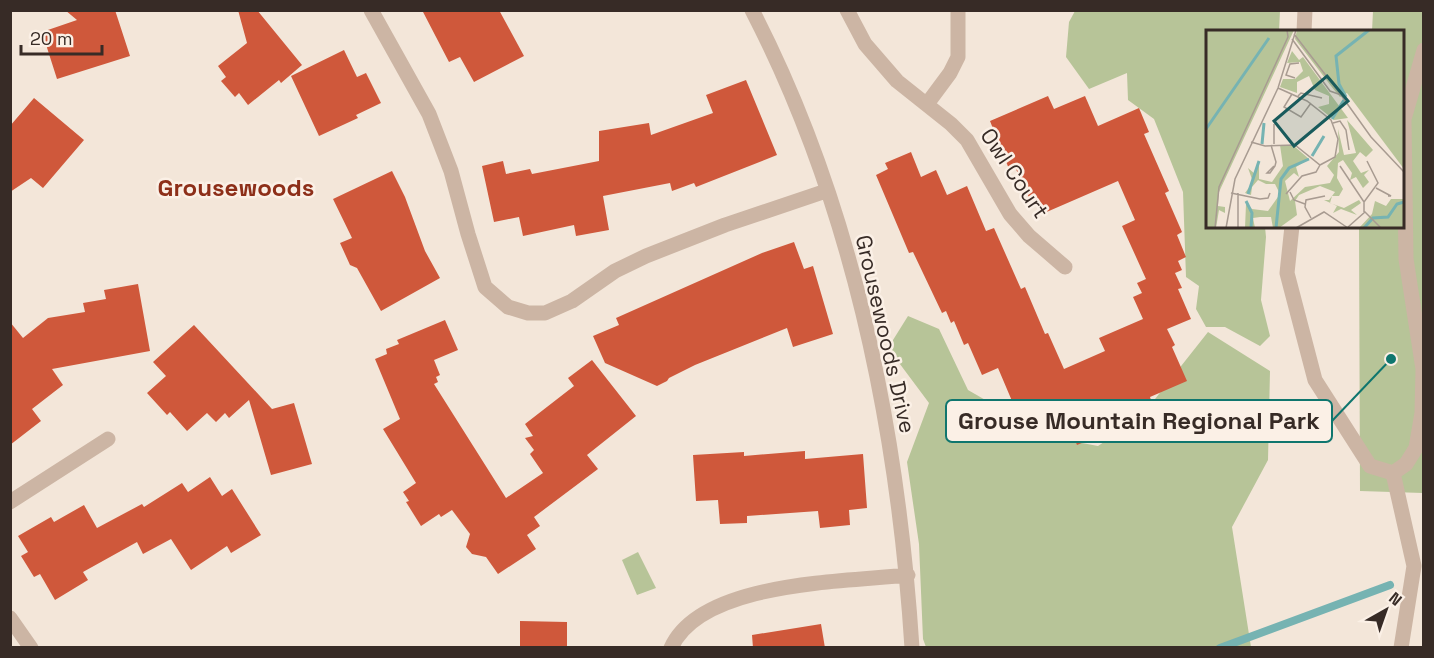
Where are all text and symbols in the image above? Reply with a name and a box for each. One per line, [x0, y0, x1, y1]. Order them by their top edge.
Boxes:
scale bar [21, 18, 102, 56]
text: 20 m [30, 27, 73, 50]
inset map [1206, 30, 1404, 228]
street label: Owl Court [975, 122, 1055, 224]
district label: Grousewoods [158, 172, 314, 203]
street label: Grousewoods Drive [850, 232, 922, 436]
callout: Grouse Mountain Regional Park [946, 400, 1332, 442]
text: Grouse Mountain Regional Park [958, 405, 1320, 436]
north arrow [1356, 580, 1416, 640]
text: N [1384, 587, 1406, 610]

